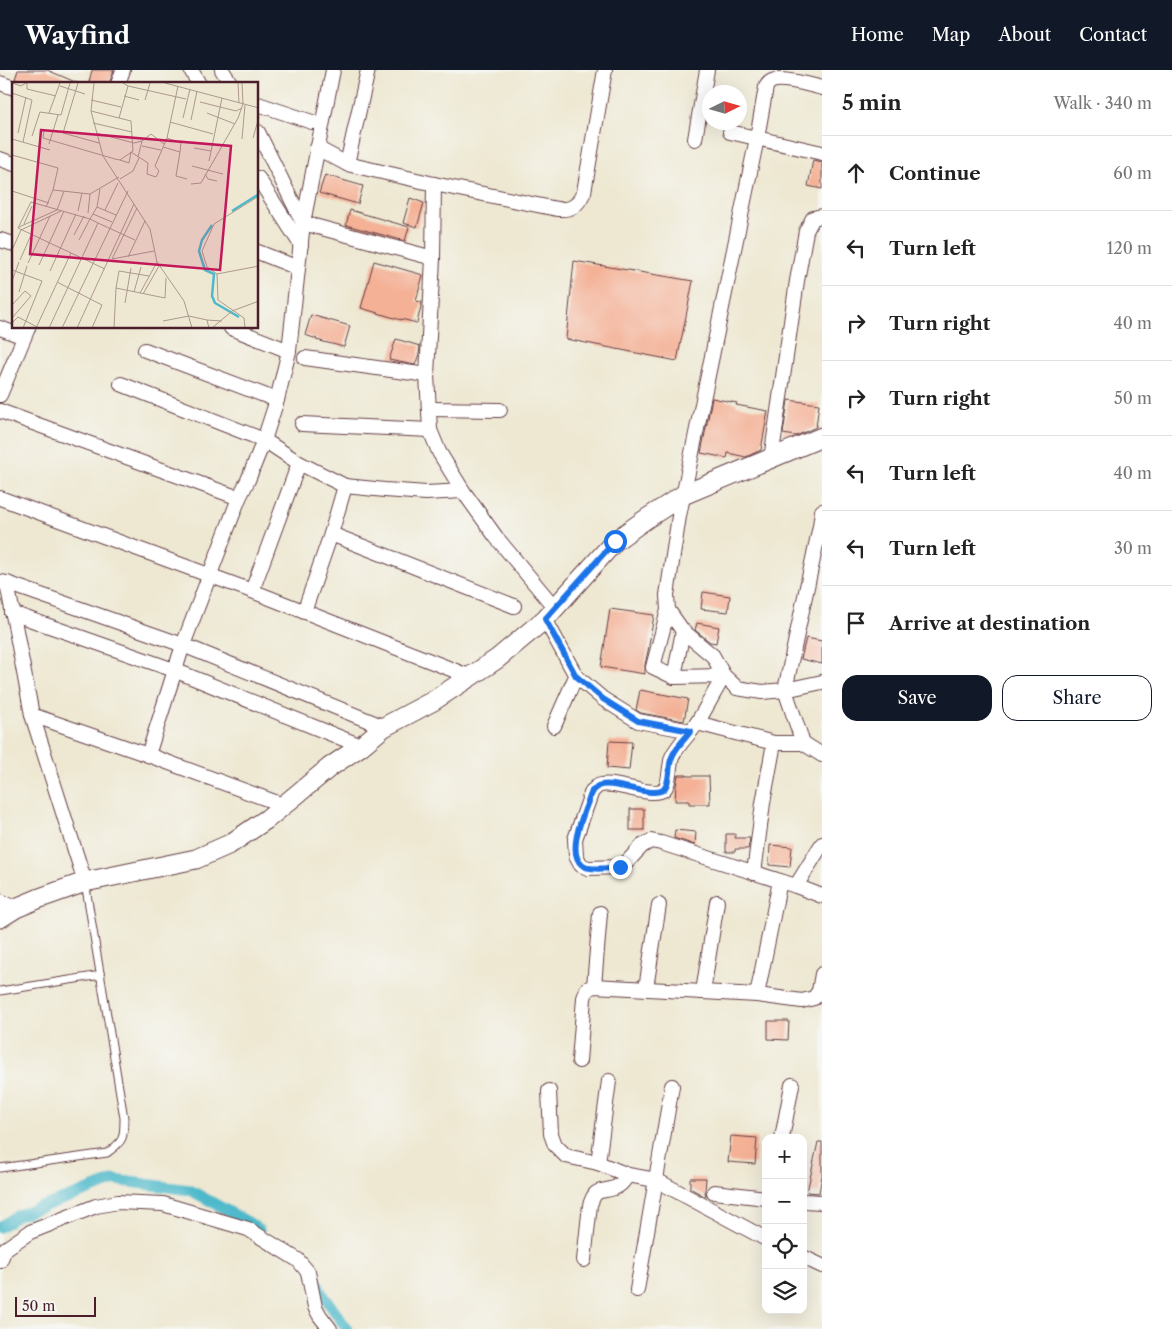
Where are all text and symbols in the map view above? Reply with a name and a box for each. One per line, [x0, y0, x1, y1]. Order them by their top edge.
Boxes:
text: Wayfind [25, 21, 130, 50]
text: Home [851, 24, 904, 46]
text: Map [932, 24, 970, 46]
text: About [998, 24, 1051, 46]
text: Contact [1079, 24, 1147, 46]
inset map [12, 82, 259, 329]
north arrow [702, 85, 747, 130]
text: 5 min [842, 90, 902, 115]
text: Walk · 340 m [1053, 93, 1152, 113]
icon: ahead [842, 159, 870, 187]
text: Continue [889, 162, 981, 185]
text: 60 m [1113, 163, 1152, 183]
icon: left [842, 234, 870, 262]
text: Turn left [889, 237, 976, 260]
text: 120 m [1107, 238, 1152, 258]
icon: right [842, 309, 870, 337]
text: Turn right [889, 312, 990, 335]
text: 40 m [1113, 313, 1152, 333]
icon: right [842, 384, 870, 412]
text: Turn right [889, 387, 990, 410]
text: 50 m [1114, 388, 1152, 408]
icon: left [842, 459, 870, 487]
text: Turn left [889, 462, 976, 485]
text: 40 m [1113, 463, 1152, 483]
route start [604, 530, 627, 553]
icon: left [842, 534, 870, 562]
text: Turn left [889, 537, 976, 560]
text: 30 m [1114, 538, 1152, 558]
icon: arrive [842, 609, 870, 637]
text: Arrive at destination [889, 612, 1090, 635]
button: Save [842, 675, 992, 721]
button: Share [1002, 675, 1152, 721]
route end [609, 856, 632, 879]
map controls [762, 1134, 807, 1314]
button: + [762, 1134, 807, 1179]
button: − [762, 1179, 807, 1224]
button: locate [762, 1224, 807, 1269]
button: layers [762, 1269, 807, 1314]
scale bar [15, 1294, 96, 1317]
text: 50 m [22, 1297, 55, 1315]

